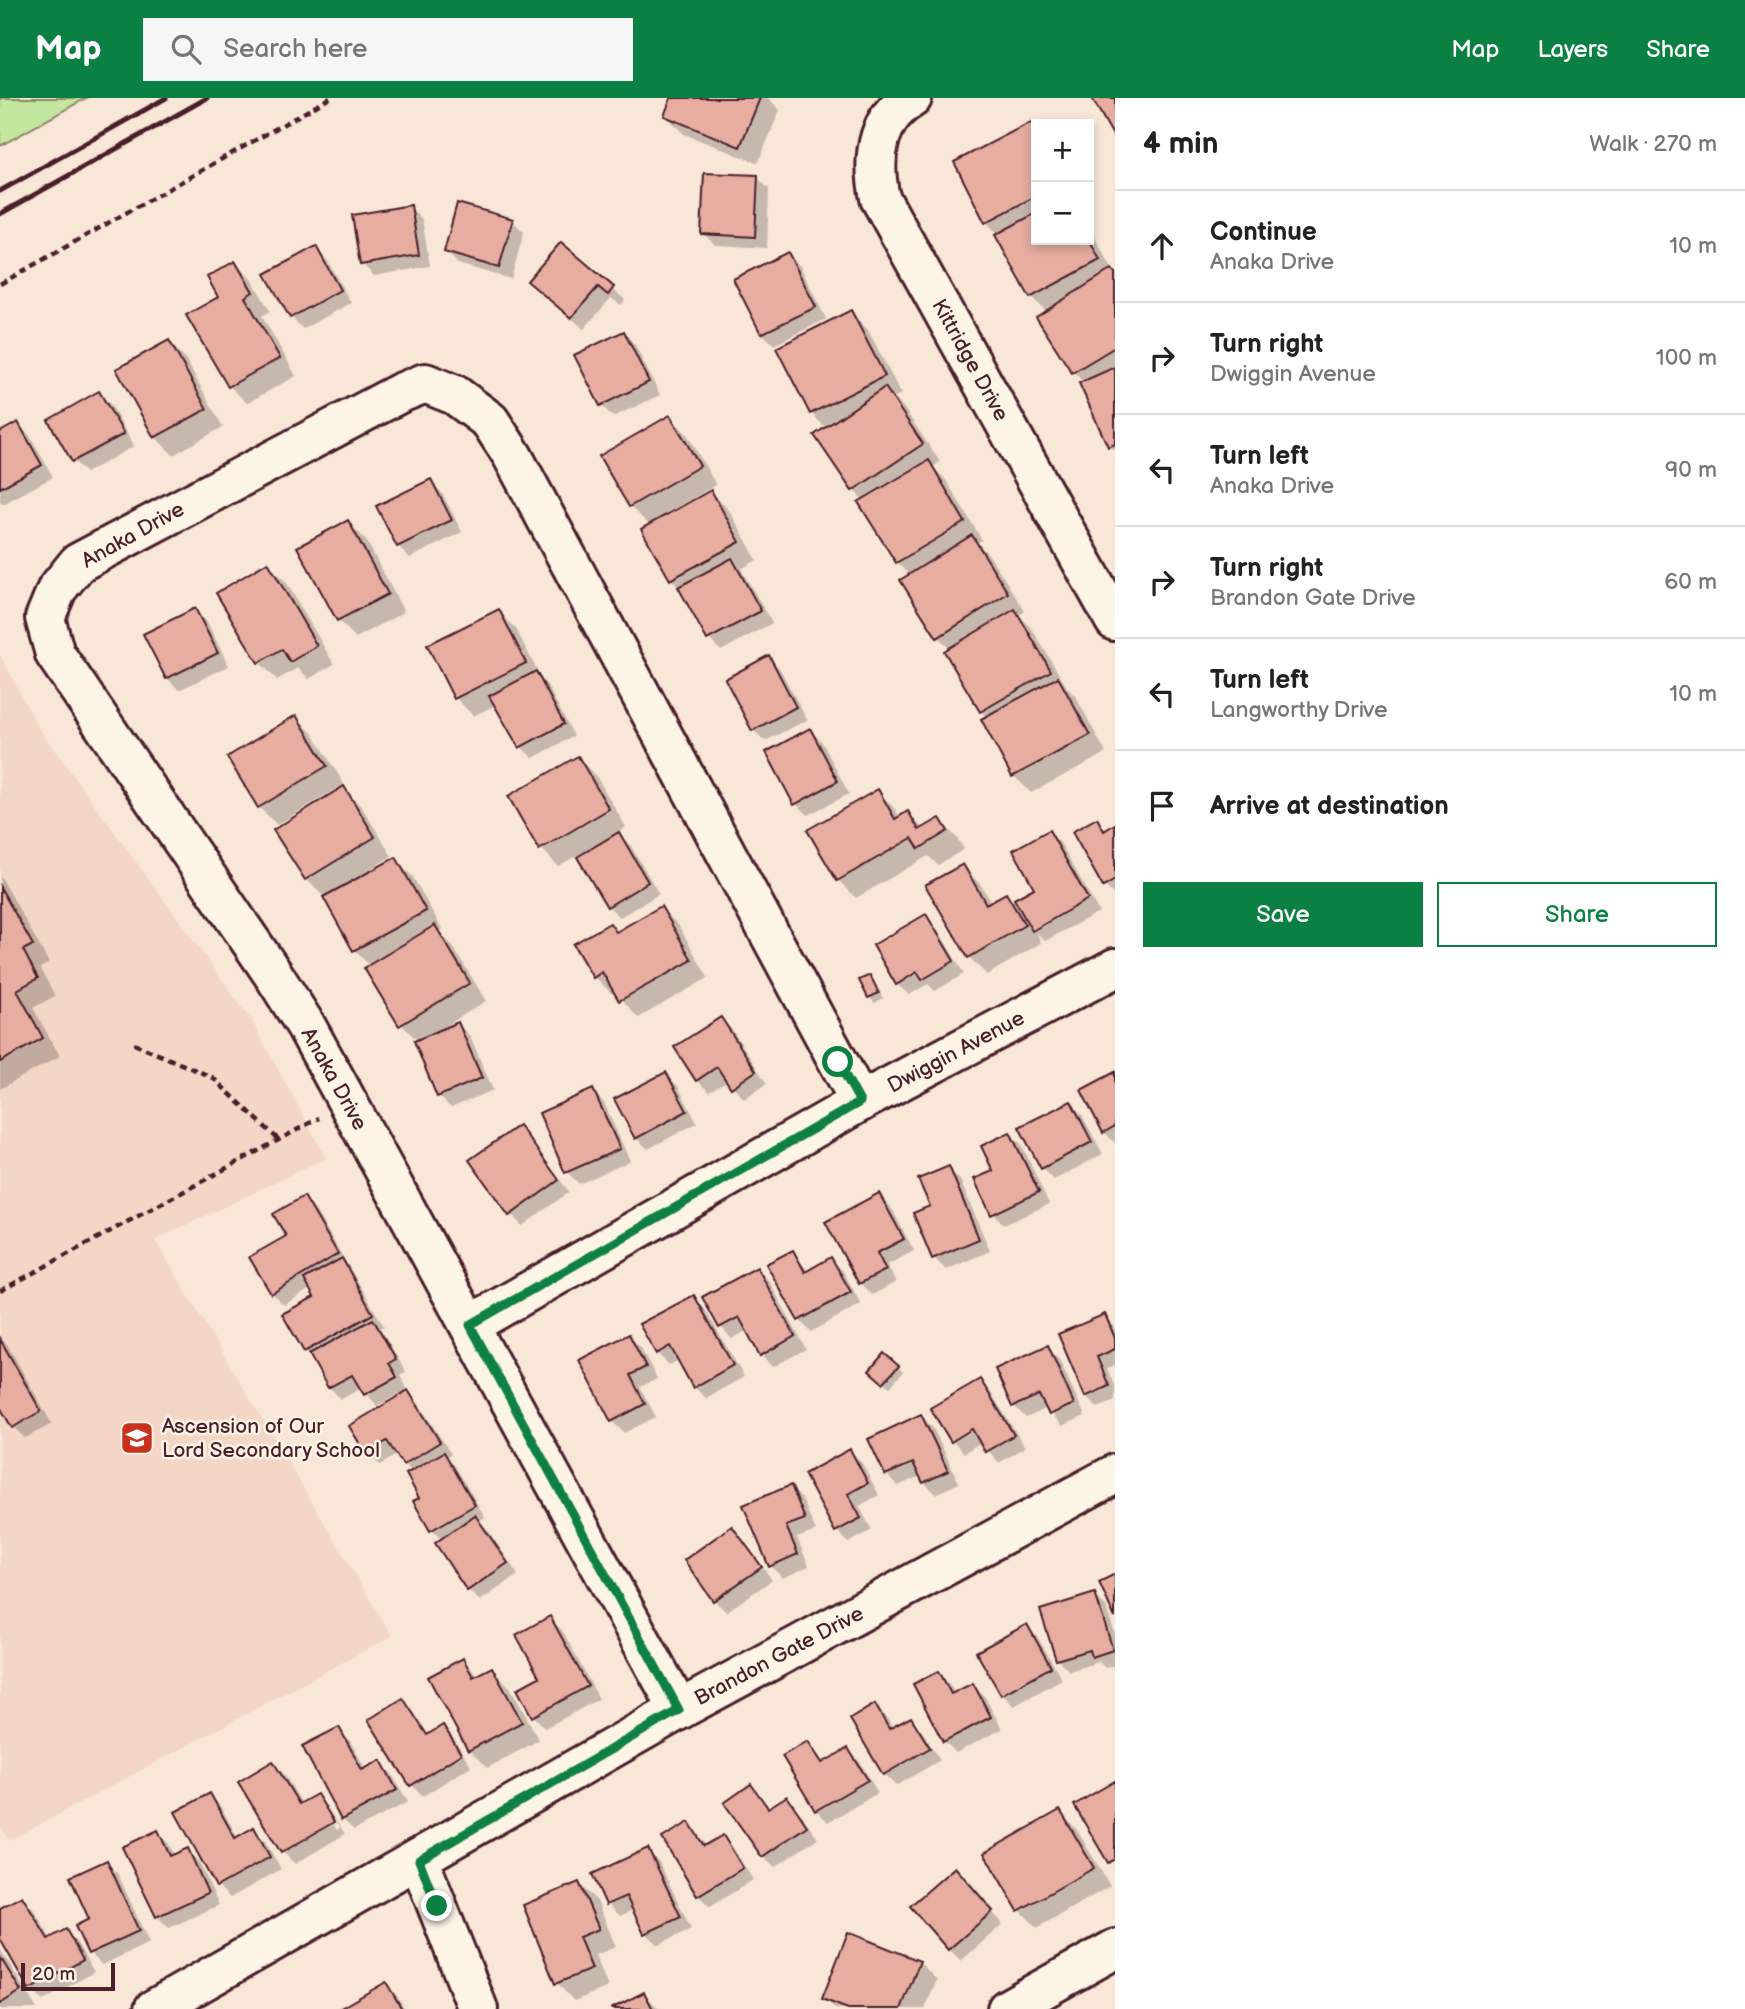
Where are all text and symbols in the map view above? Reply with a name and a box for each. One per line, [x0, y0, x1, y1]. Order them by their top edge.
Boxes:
search box [143, 18, 633, 81]
text: Map [35, 29, 101, 69]
icon: search [167, 30, 205, 68]
text: Search here [223, 34, 367, 65]
text: Map [1451, 35, 1499, 64]
text: Layers [1537, 35, 1608, 64]
text: Share [1646, 35, 1710, 64]
map controls [1031, 119, 1094, 245]
button: + [1031, 119, 1094, 182]
text: 4 min [1143, 126, 1218, 162]
text: Walk · 270 m [1589, 130, 1717, 158]
button: − [1031, 182, 1094, 245]
text: Continue [1210, 217, 1317, 248]
icon: ahead [1143, 227, 1181, 265]
text: 10 m [1669, 232, 1717, 260]
text: Anaka Drive [1210, 248, 1334, 276]
street label: Kittridge Drive [926, 295, 1014, 425]
text: Turn right [1210, 329, 1323, 360]
icon: right [1143, 339, 1181, 377]
text: 100 m [1656, 344, 1717, 372]
text: Dwiggin Avenue [1210, 360, 1376, 388]
text: Turn left [1210, 441, 1309, 472]
icon: left [1143, 451, 1181, 489]
text: 90 m [1665, 456, 1717, 484]
text: Anaka Drive [1210, 472, 1334, 500]
street label: Anaka Drive [77, 497, 189, 573]
text: Turn right [1210, 553, 1323, 584]
icon: right [1143, 563, 1181, 601]
text: 60 m [1664, 568, 1717, 596]
text: Brandon Gate Drive [1210, 584, 1416, 612]
text: Turn left [1210, 665, 1309, 696]
icon: left [1143, 675, 1181, 713]
text: 10 m [1669, 680, 1717, 708]
text: Langworthy Drive [1210, 696, 1388, 724]
icon: arrive [1143, 787, 1181, 825]
text: Arrive at destination [1210, 791, 1449, 822]
button: Save [1143, 882, 1423, 947]
button: Share [1437, 882, 1717, 947]
street label: Dwiggin Avenue [883, 1005, 1029, 1099]
street label: Anaka Drive [296, 1023, 372, 1135]
route start [822, 1046, 853, 1077]
place label: Ascension of Our Lord Secondary School [162, 1414, 380, 1463]
school or university icon: Ascension of Our Lord Secondary School [118, 1419, 156, 1457]
street label: Brandon Gate Drive [690, 1601, 868, 1711]
route end [421, 1890, 452, 1921]
scale bar [21, 1960, 116, 1992]
text: 20 m [32, 1963, 75, 1986]

